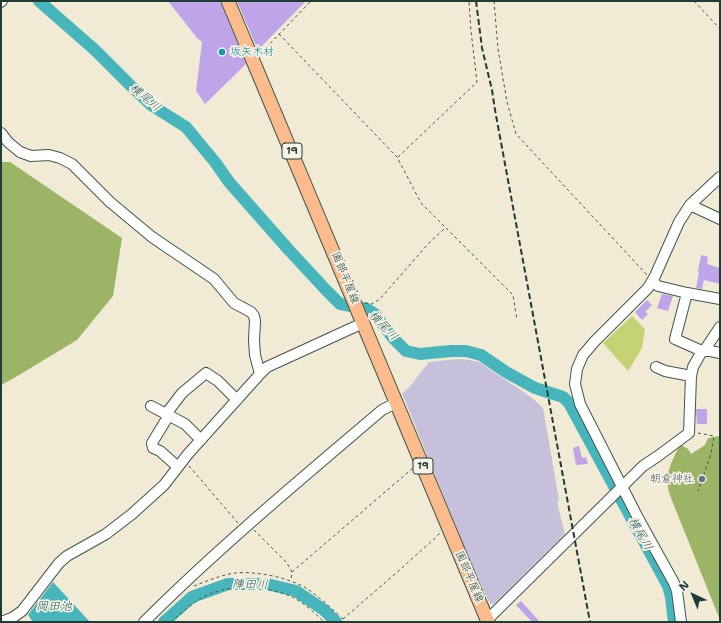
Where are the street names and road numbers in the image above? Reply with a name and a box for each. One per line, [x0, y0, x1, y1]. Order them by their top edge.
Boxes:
road number: 19 [282, 143, 302, 159]
street label: 園部平屋線 [329, 250, 361, 306]
road number: 19 [413, 458, 433, 474]
street label: 園部平屋線 [452, 549, 486, 605]

